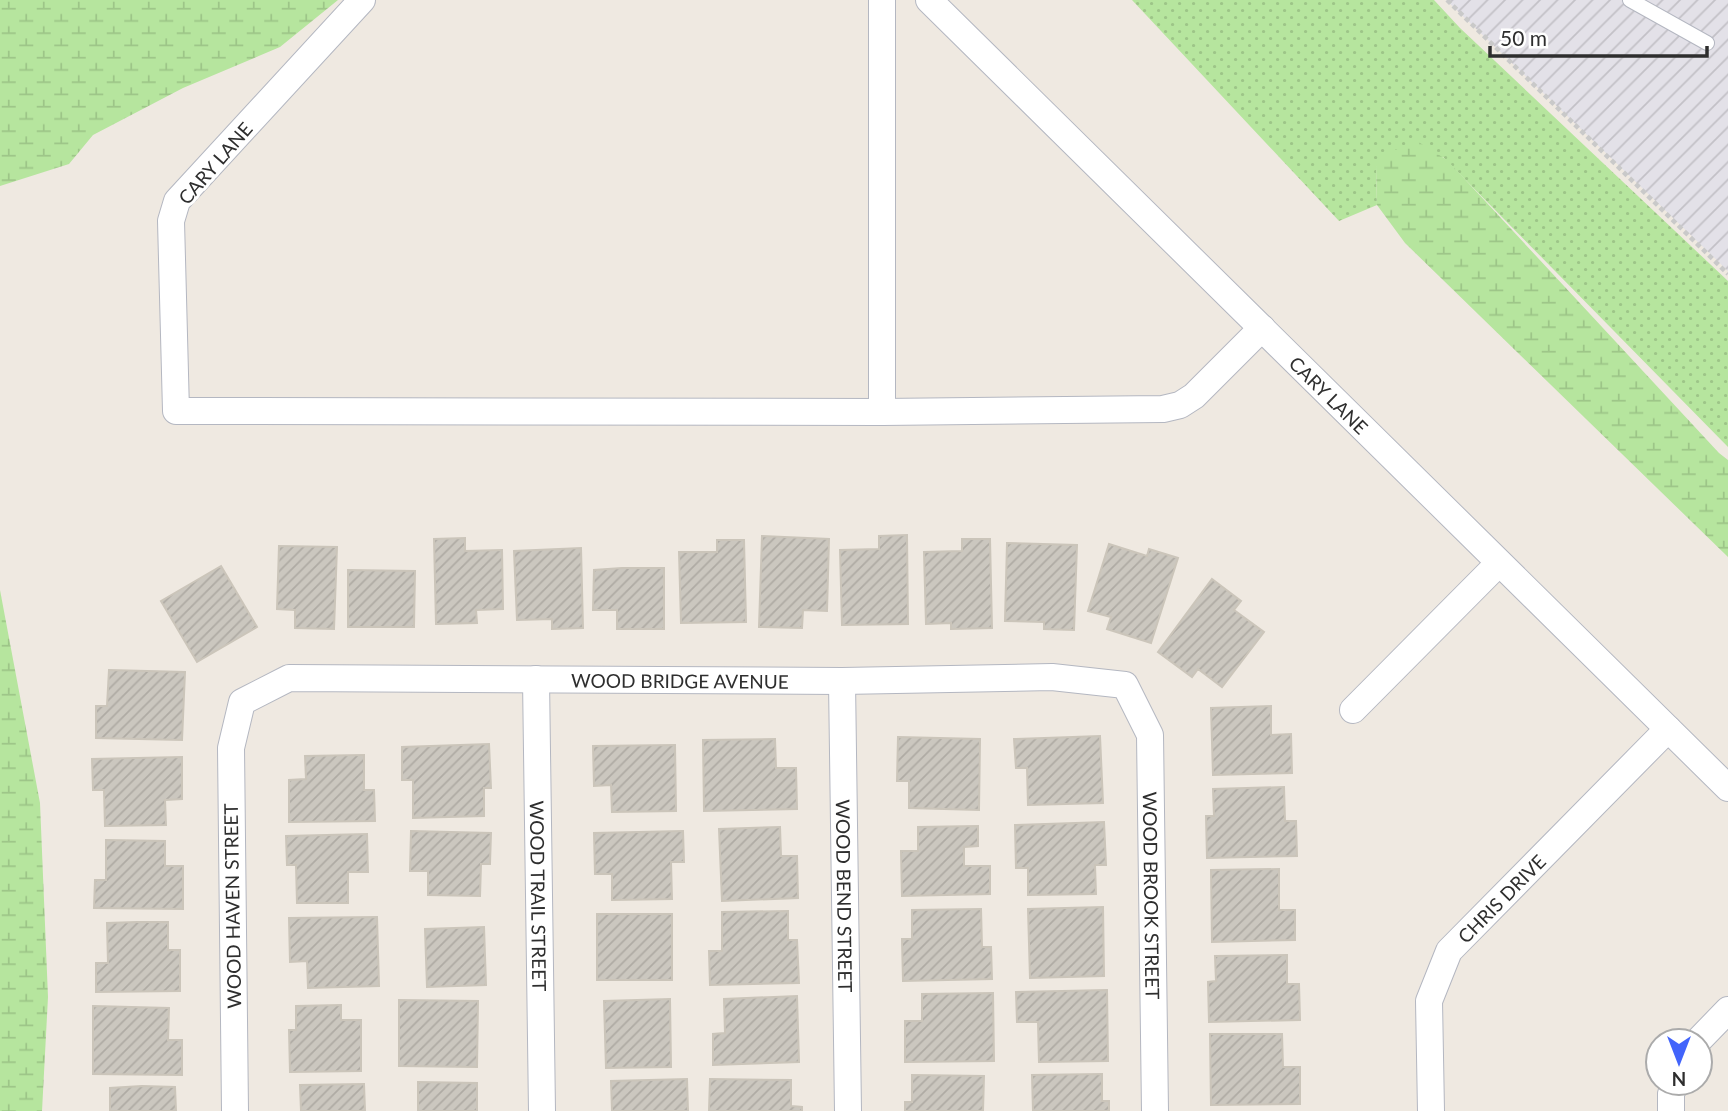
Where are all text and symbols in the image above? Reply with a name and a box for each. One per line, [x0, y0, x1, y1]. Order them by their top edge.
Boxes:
scale bar [1490, 14, 1707, 58]
text: 50 m [1500, 25, 1547, 50]
street label: CARY LANE [173, 117, 257, 209]
street label: CARY LANE [1285, 351, 1373, 438]
street label: WOOD BRIDGE AVENUE [571, 668, 789, 692]
street label: WOOD BROOK STREET [1139, 791, 1165, 1000]
street label: WOOD BEND STREET [832, 799, 858, 993]
street label: WOOD TRAIL STREET [526, 800, 552, 992]
street label: WOOD HAVEN STREET [219, 803, 245, 1009]
street label: CHRIS DRIVE [1452, 849, 1550, 947]
north arrow [1644, 1027, 1714, 1097]
text: N [1672, 1068, 1686, 1091]

